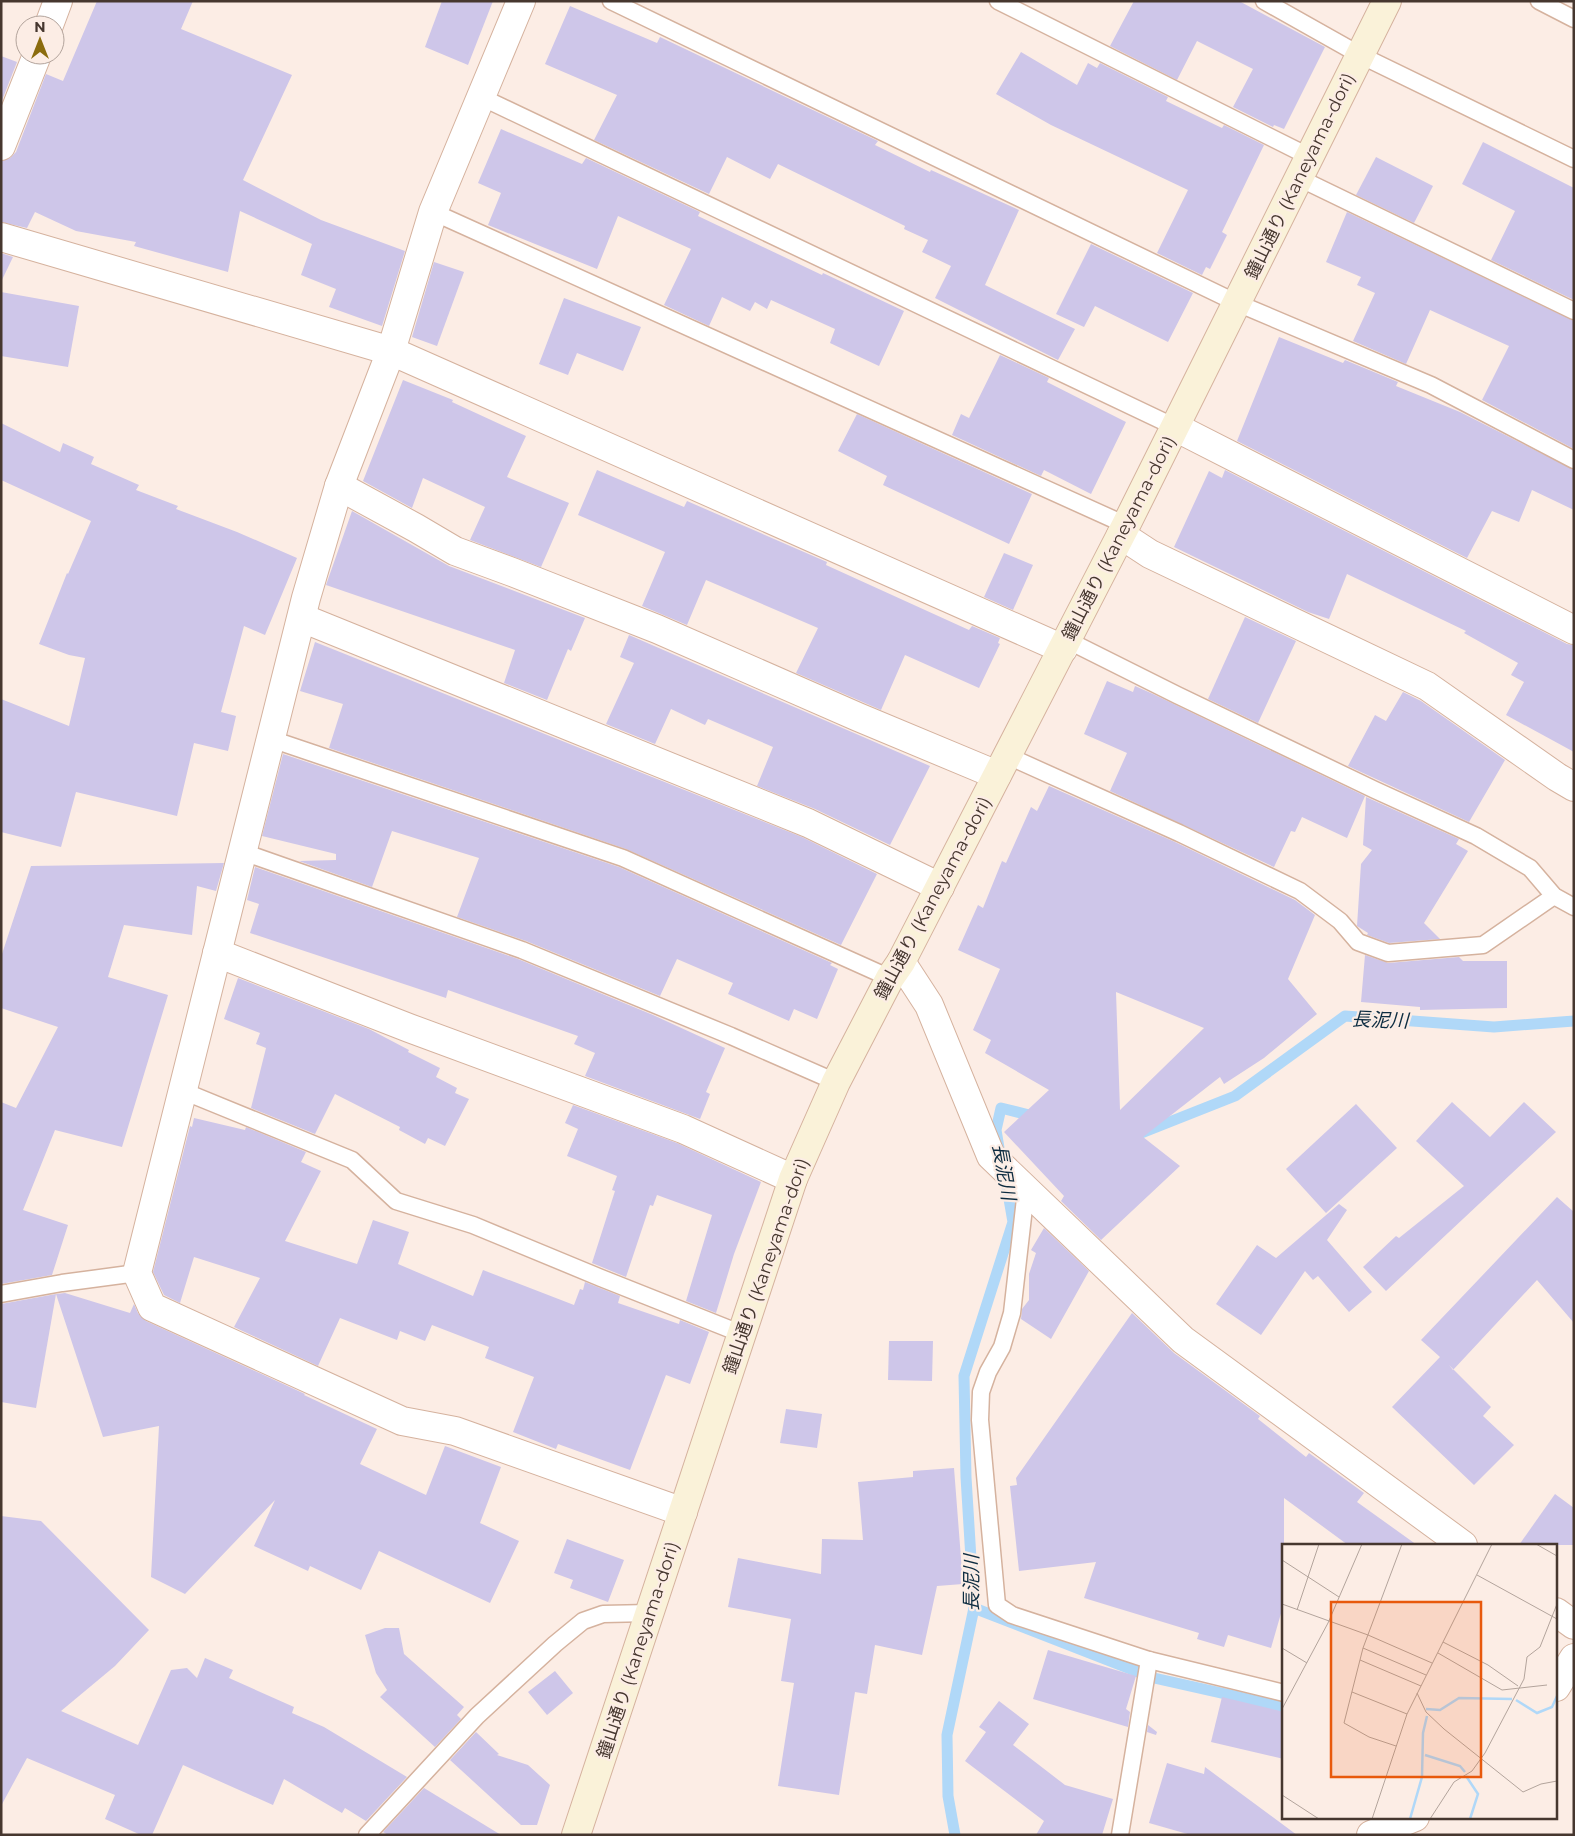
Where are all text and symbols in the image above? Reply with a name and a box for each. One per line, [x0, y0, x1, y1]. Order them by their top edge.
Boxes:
north arrow [15, 15, 65, 65]
text: N [34, 18, 46, 36]
street label: 鐘山通り (Kaneyama-dori) [1240, 69, 1360, 283]
street label: 鐘山通り (Kaneyama-dori) [1058, 432, 1180, 644]
street label: 鐘山通り (Kaneyama-dori) [870, 793, 996, 1003]
water label: 長泥川 [1351, 1008, 1411, 1033]
water label: 長泥川 [988, 1142, 1021, 1204]
street label: 鐘山通り (Kaneyama-dori) [719, 1155, 813, 1377]
street label: 鐘山通り (Kaneyama-dori) [592, 1539, 684, 1761]
inset map [1282, 1544, 1558, 1818]
water label: 長泥川 [960, 1553, 983, 1612]

